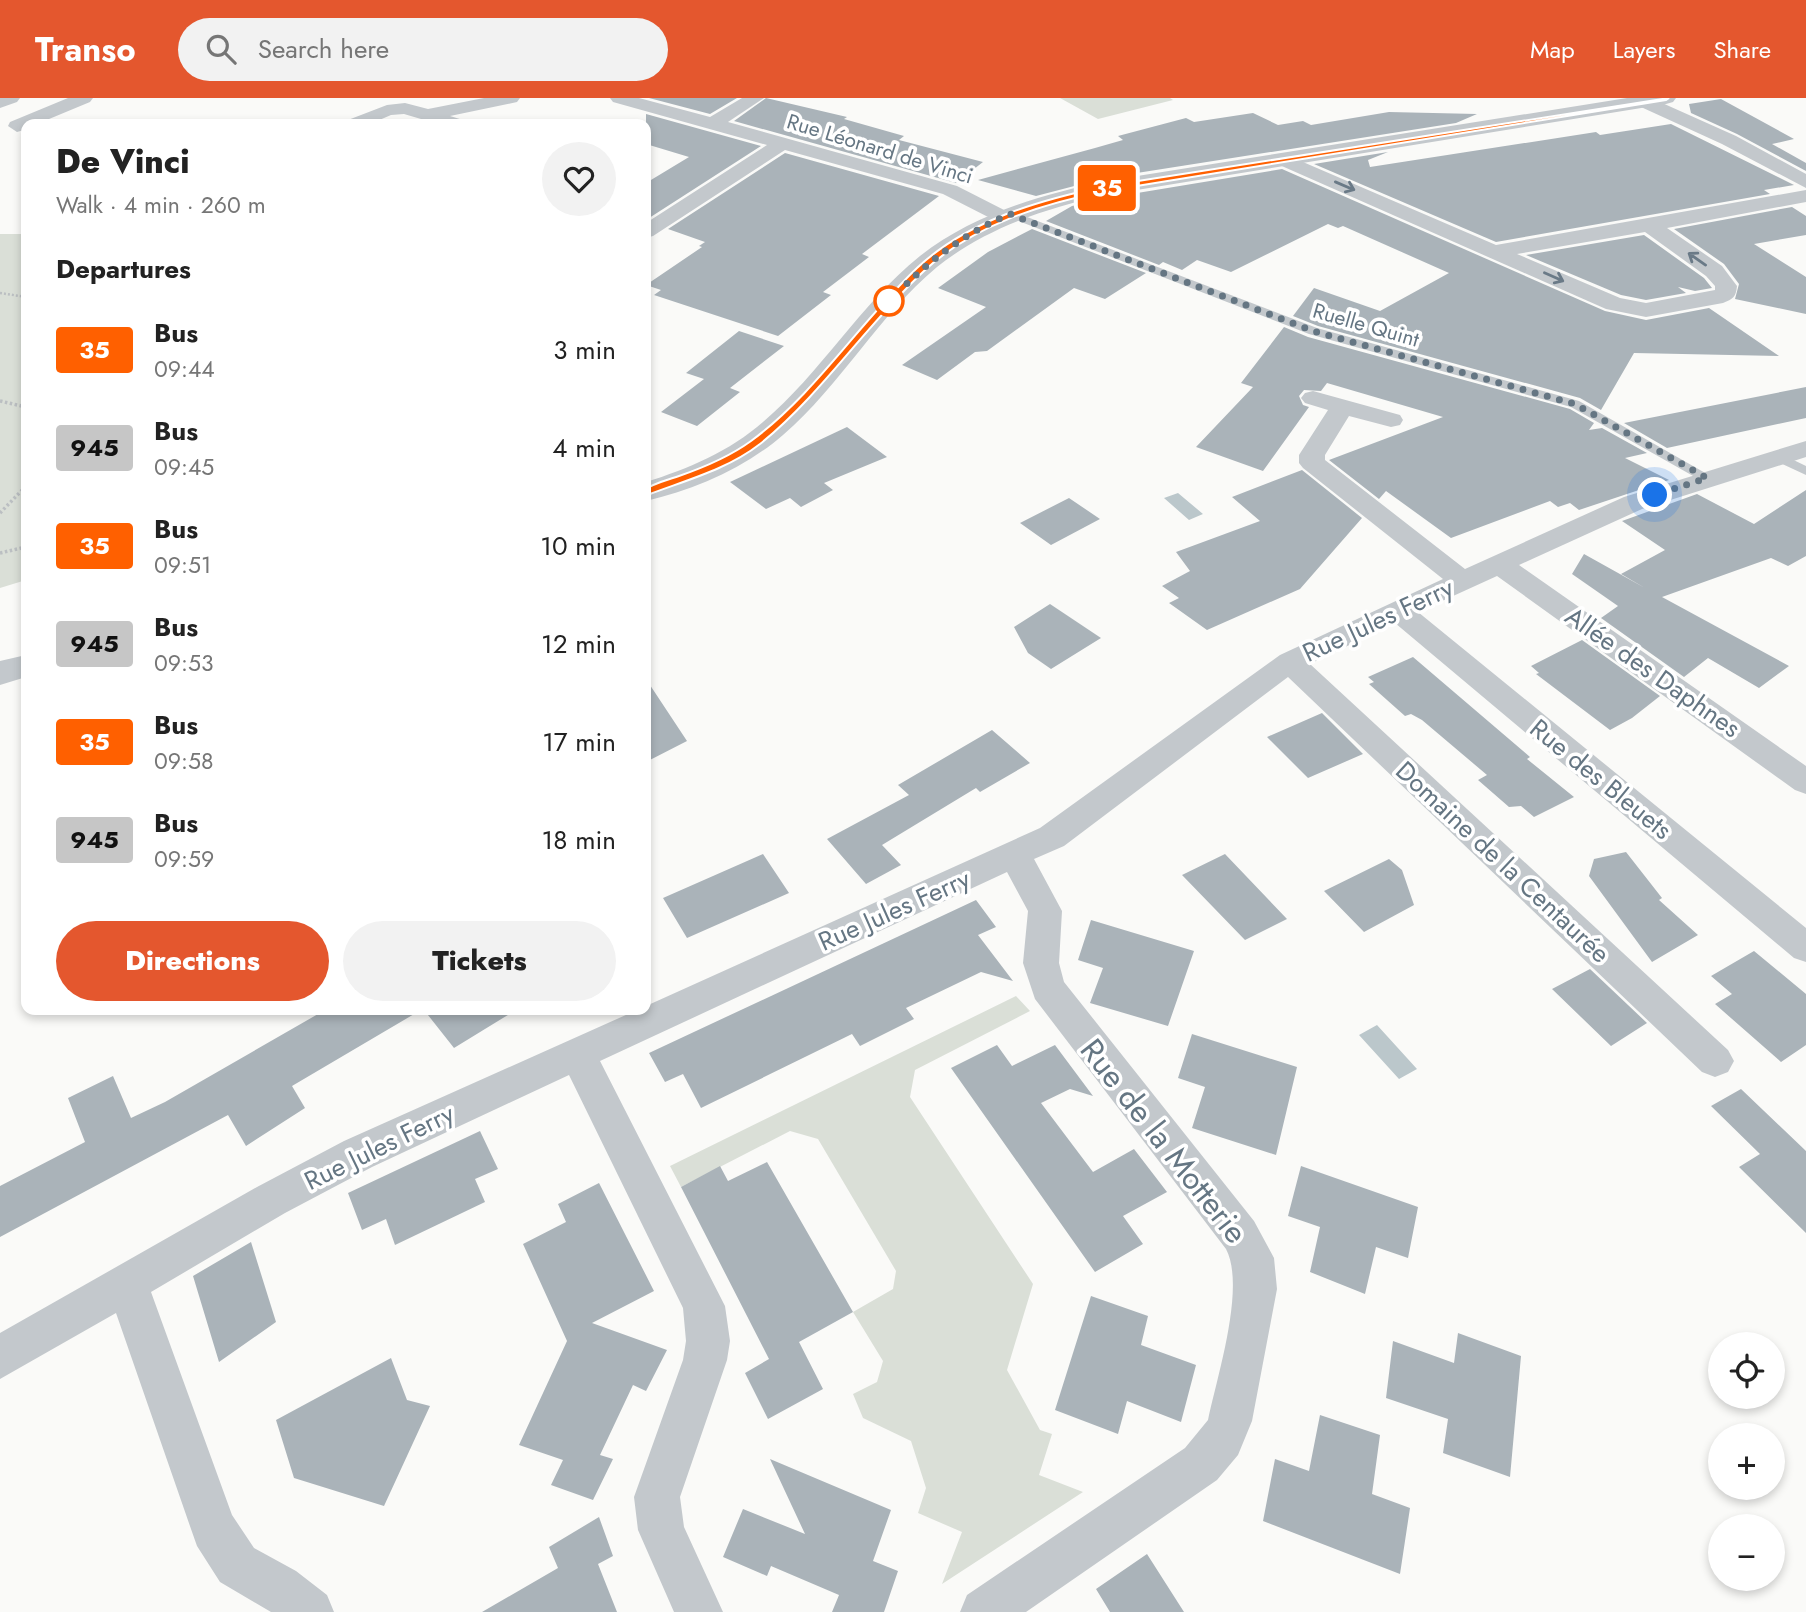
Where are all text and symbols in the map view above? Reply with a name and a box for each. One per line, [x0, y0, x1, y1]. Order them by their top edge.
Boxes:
search box [178, 18, 668, 81]
text: Transo [35, 26, 136, 73]
icon: search [202, 30, 240, 68]
text: Search here [258, 30, 389, 68]
text: Map [1530, 32, 1575, 67]
text: Layers [1613, 32, 1675, 67]
text: Share [1713, 32, 1771, 67]
street label: Rue Léonard de Vinci [783, 106, 977, 192]
text: De Vinci [56, 138, 190, 185]
button: heart [542, 142, 616, 216]
line badge: 35 [1076, 165, 1138, 211]
text: 35 [1092, 170, 1122, 205]
one-way arrow [1334, 180, 1355, 193]
text: Walk · 4 min · 260 m [56, 188, 266, 222]
text: Departures [56, 250, 191, 288]
one-way arrow [1688, 252, 1707, 266]
one-way arrow [1543, 270, 1564, 284]
unlabelled marker [874, 286, 904, 316]
street label: Ruelle Quint [1309, 295, 1423, 355]
text: Bus [154, 314, 198, 352]
text: 3 min [553, 331, 616, 369]
text: 35 [79, 332, 110, 367]
text: 09:44 [154, 352, 215, 386]
text: Bus [154, 412, 198, 450]
text: 4 min [552, 429, 616, 467]
text: 945 [70, 430, 119, 465]
text: 09:45 [154, 450, 214, 484]
your location [1637, 477, 1672, 512]
text: Bus [154, 510, 198, 548]
text: 10 min [540, 527, 616, 565]
text: 35 [79, 528, 110, 563]
text: 09:51 [154, 548, 211, 582]
street label: Rue Jules Ferry [1296, 568, 1460, 672]
street label: Allée des Daphnes [1558, 597, 1748, 747]
text: Bus [154, 608, 198, 646]
text: 12 min [541, 625, 616, 663]
text: 945 [70, 626, 119, 661]
text: 09:53 [154, 646, 213, 680]
text: Bus [154, 706, 198, 744]
street label: Rue des Bleuets [1522, 710, 1680, 848]
text: 17 min [542, 723, 616, 761]
text: 35 [79, 724, 110, 759]
text: 09:58 [154, 744, 213, 778]
street label: Domaine de la Centaurée [1387, 752, 1619, 972]
text: Bus [154, 804, 198, 842]
text: 18 min [542, 821, 616, 859]
text: 945 [70, 822, 119, 857]
text: 09:59 [154, 842, 214, 876]
street label: Rue Jules Ferry [812, 859, 977, 960]
button: Directions [56, 921, 329, 1001]
button: Tickets [343, 921, 616, 1001]
street label: Rue de la Motterie [1069, 1029, 1259, 1253]
street label: Rue Jules Ferry [298, 1094, 461, 1200]
map controls [1708, 1332, 1785, 1591]
button: locate [1708, 1332, 1785, 1409]
button: + [1708, 1423, 1785, 1500]
button: − [1708, 1514, 1785, 1591]

